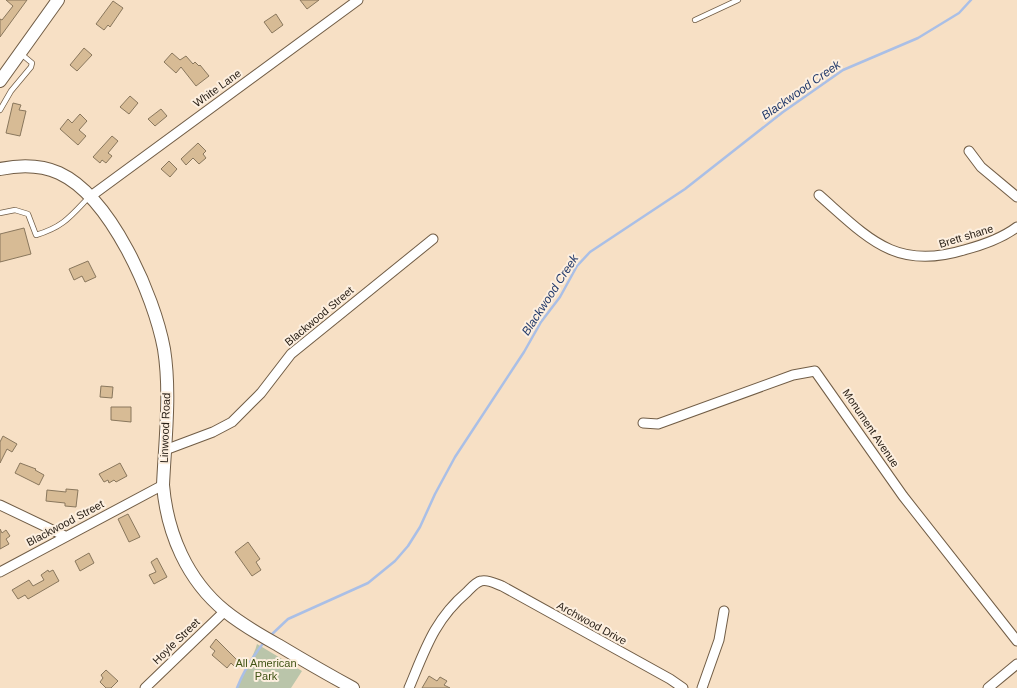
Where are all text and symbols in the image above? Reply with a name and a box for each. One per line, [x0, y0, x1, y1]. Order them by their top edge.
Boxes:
water label: Blackwood Creek [759, 57, 844, 123]
street label: White Lane [191, 67, 243, 109]
street label: Brett shane [937, 222, 995, 250]
water label: Blackwood Creek [519, 251, 582, 338]
street label: Blackwood Street [282, 284, 356, 348]
street label: Monument Avenue [840, 387, 902, 469]
street label: Linwood Road [158, 393, 172, 463]
street label: Blackwood Street [24, 498, 106, 548]
street label: Archwood Drive [555, 599, 629, 647]
street label: Hoyle Street [150, 616, 202, 666]
park label: All American Park [235, 657, 297, 682]

